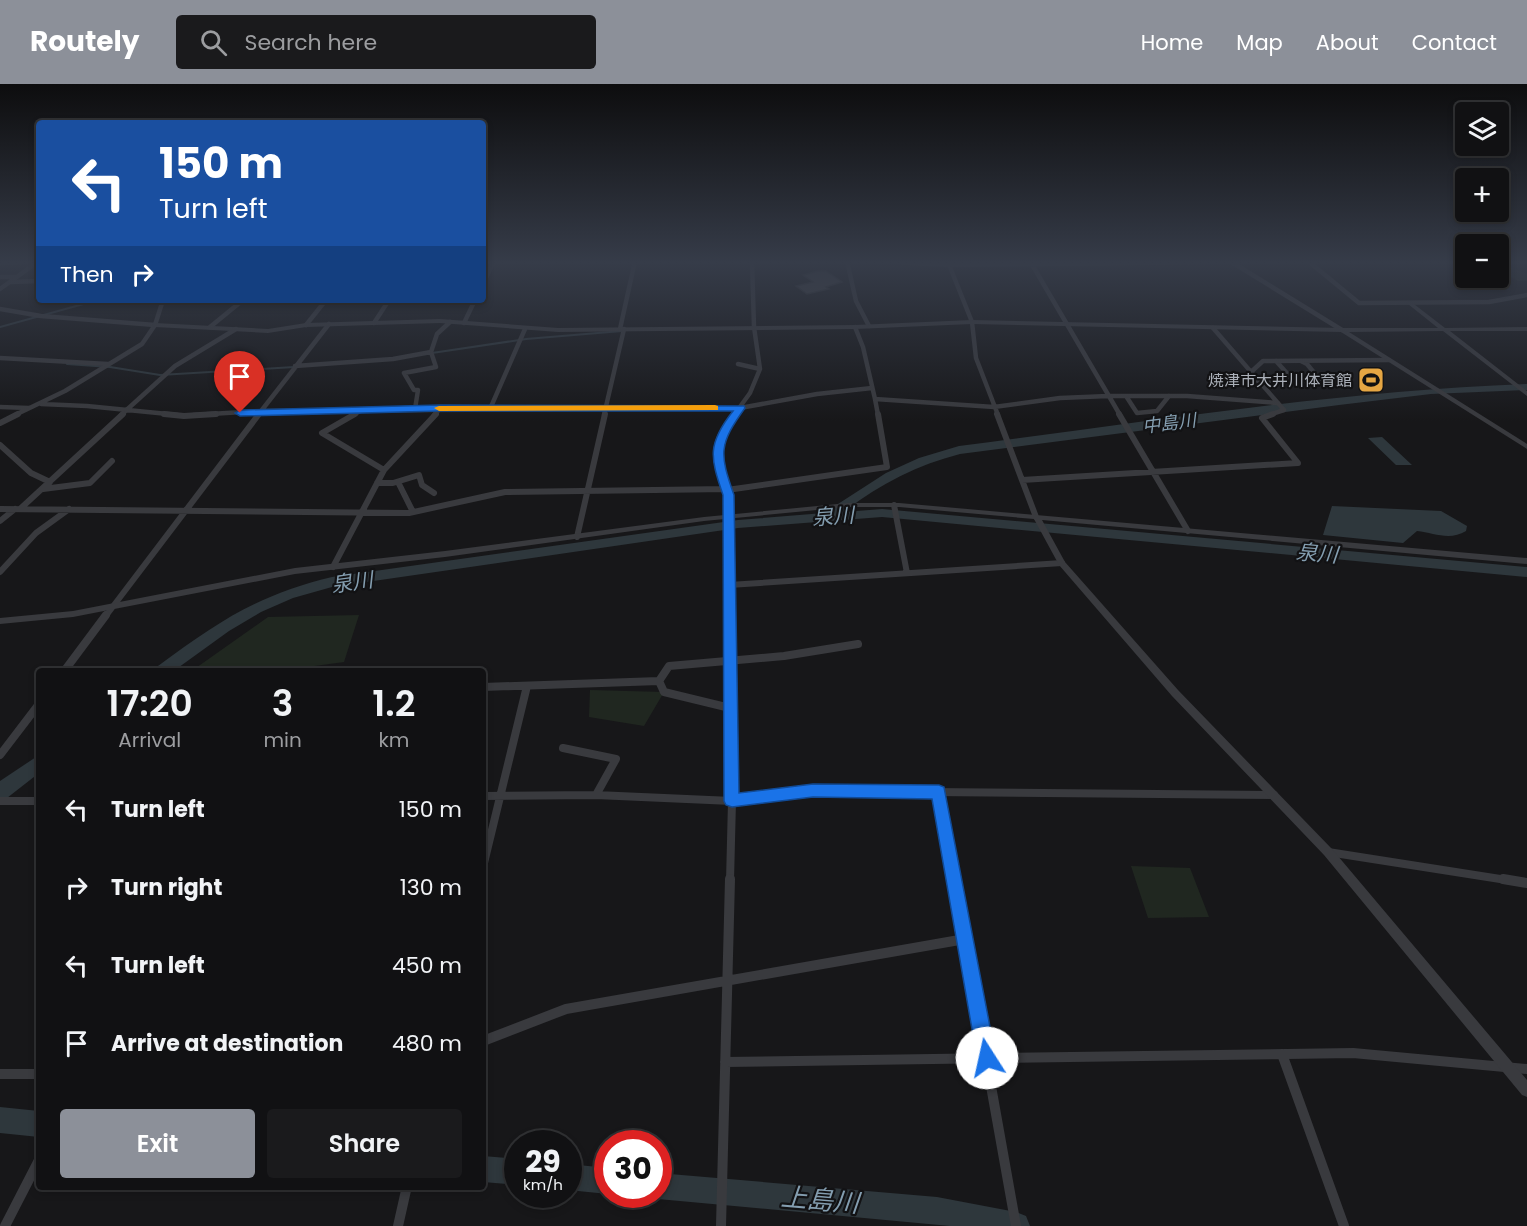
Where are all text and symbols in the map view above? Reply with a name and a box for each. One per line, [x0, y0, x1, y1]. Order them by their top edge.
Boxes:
search box [176, 15, 596, 69]
text: Routely [30, 22, 140, 61]
icon: search [197, 26, 230, 59]
text: Search here [245, 27, 377, 58]
text: Home [1141, 28, 1203, 57]
text: Map [1236, 28, 1283, 57]
text: About [1316, 28, 1379, 57]
text: Contact [1412, 28, 1497, 57]
map controls [1455, 102, 1509, 288]
button: layers [1455, 102, 1509, 156]
text: 150 m [159, 134, 283, 193]
icon: left [60, 144, 138, 222]
button: + [1455, 168, 1509, 222]
text: Turn left [159, 190, 268, 227]
button: − [1455, 234, 1509, 288]
icon: right [126, 258, 159, 291]
text: Then [60, 259, 114, 290]
pin [214, 351, 265, 413]
icon: arrive [223, 360, 256, 393]
sports icon: 焼津市大井川体育館 [1356, 365, 1386, 395]
place label: 焼津市大井川体育館 [1208, 369, 1352, 392]
water label: 中島川 [1141, 407, 1199, 439]
water label: 泉川 [811, 500, 857, 532]
water label: 泉川 [1295, 537, 1341, 569]
water label: 泉川 [329, 564, 377, 599]
text: 17:20 [107, 678, 193, 729]
text: 3 [272, 678, 293, 729]
text: 1.2 [372, 678, 415, 729]
text: Arrival [118, 726, 181, 754]
text: min [263, 726, 302, 754]
text: km [378, 726, 409, 754]
icon: left [60, 793, 93, 826]
text: Turn left [111, 794, 205, 825]
text: 150 m [399, 794, 462, 825]
icon: right [60, 871, 93, 904]
text: Turn right [111, 872, 222, 903]
text: 130 m [400, 872, 462, 903]
icon: left [60, 949, 93, 982]
text: Turn left [111, 950, 205, 981]
text: 450 m [392, 950, 462, 981]
position arrow [955, 1026, 1019, 1090]
icon: arrive [60, 1027, 93, 1060]
text: Arrive at destination [111, 1028, 343, 1059]
text: 480 m [392, 1028, 462, 1059]
button: Exit [60, 1109, 255, 1178]
button: Share [267, 1109, 462, 1178]
speed limit sign: 30 [594, 1130, 672, 1208]
text: 29 [525, 1140, 561, 1183]
text: km/h [523, 1174, 563, 1195]
water label: 上島川 [780, 1179, 863, 1222]

